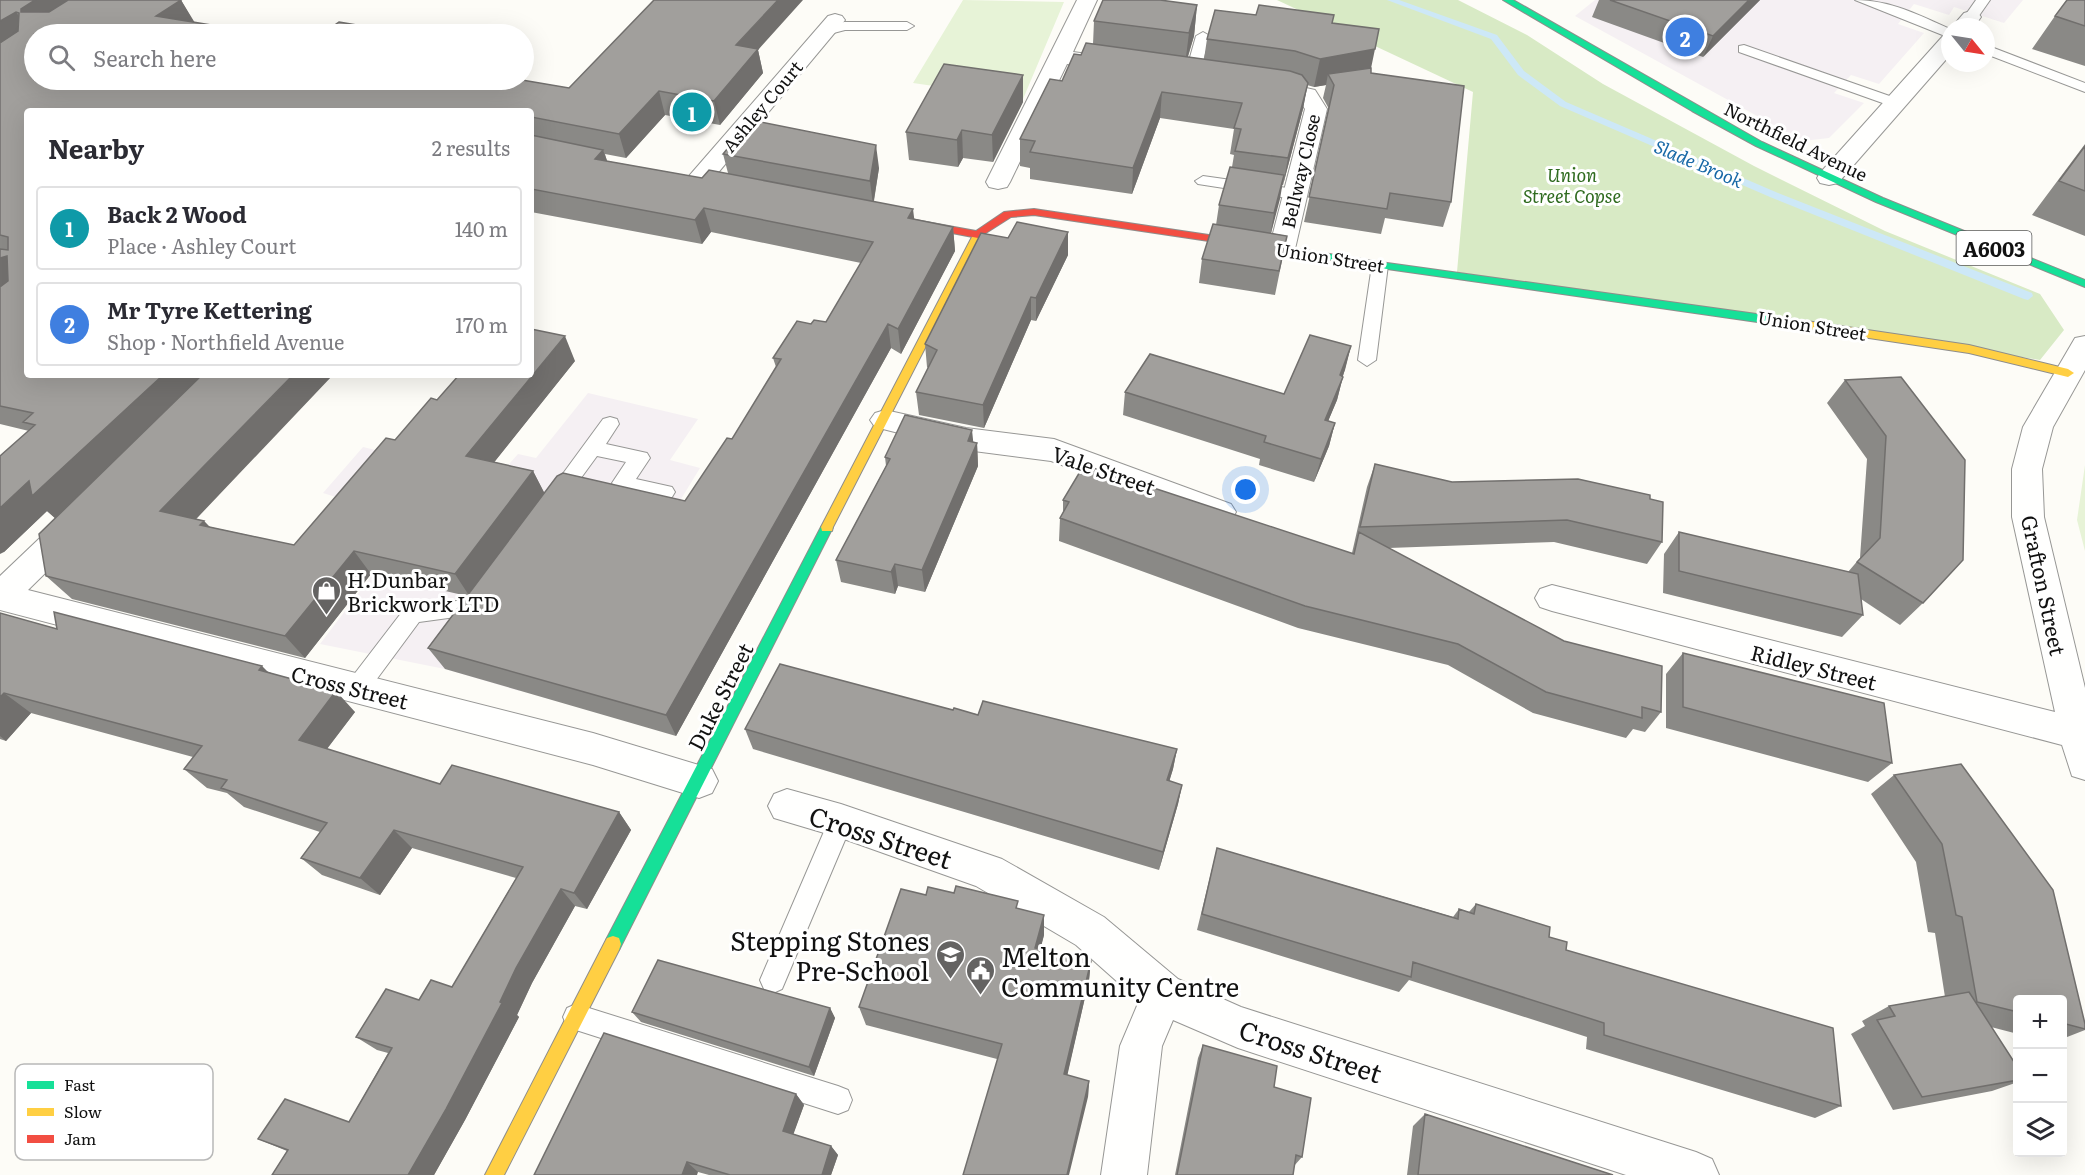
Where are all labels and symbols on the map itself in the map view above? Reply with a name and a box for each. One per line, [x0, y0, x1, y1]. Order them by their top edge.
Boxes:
pin: 2 [1666, 15, 1704, 60]
north arrow [1941, 18, 1995, 72]
street label: Ashley Court [716, 54, 809, 158]
pin: 1 [672, 90, 712, 134]
street label: Northfield Avenue [1720, 95, 1872, 187]
street label: Bellway Close [1274, 111, 1326, 231]
water label: Slade Brook [1650, 132, 1748, 194]
park label: Union Street Copse [1523, 161, 1621, 209]
road number: A6003 [1956, 231, 2032, 265]
street label: Union Street [1274, 235, 1387, 279]
street label: Union Street [1756, 303, 1869, 347]
street label: Vale Street [1048, 437, 1160, 501]
your location [1231, 475, 1260, 504]
street label: Grafton Street [2015, 512, 2075, 659]
place label: H.Dunbar Brickwork LTD [347, 563, 499, 618]
shop icon: H.Dunbar Brickwork LTD [310, 574, 342, 616]
street label: Ridley Street [1748, 635, 1881, 697]
street label: Duke Street [679, 636, 760, 755]
street label: Cross Street [288, 656, 412, 716]
street label: Cross Street [805, 795, 958, 878]
place label: Stepping Stones Pre-School [730, 920, 929, 989]
place label: Melton Community Centre [1001, 936, 1239, 1005]
school or university icon: Stepping Stones Pre-School [934, 938, 966, 980]
public building icon: Melton Community Centre [964, 954, 996, 996]
street label: Cross Street [1235, 1009, 1388, 1092]
legend [15, 1064, 213, 1160]
text: Fast [64, 1072, 96, 1096]
text: Slow [64, 1099, 102, 1123]
text: Jam [64, 1126, 97, 1150]

